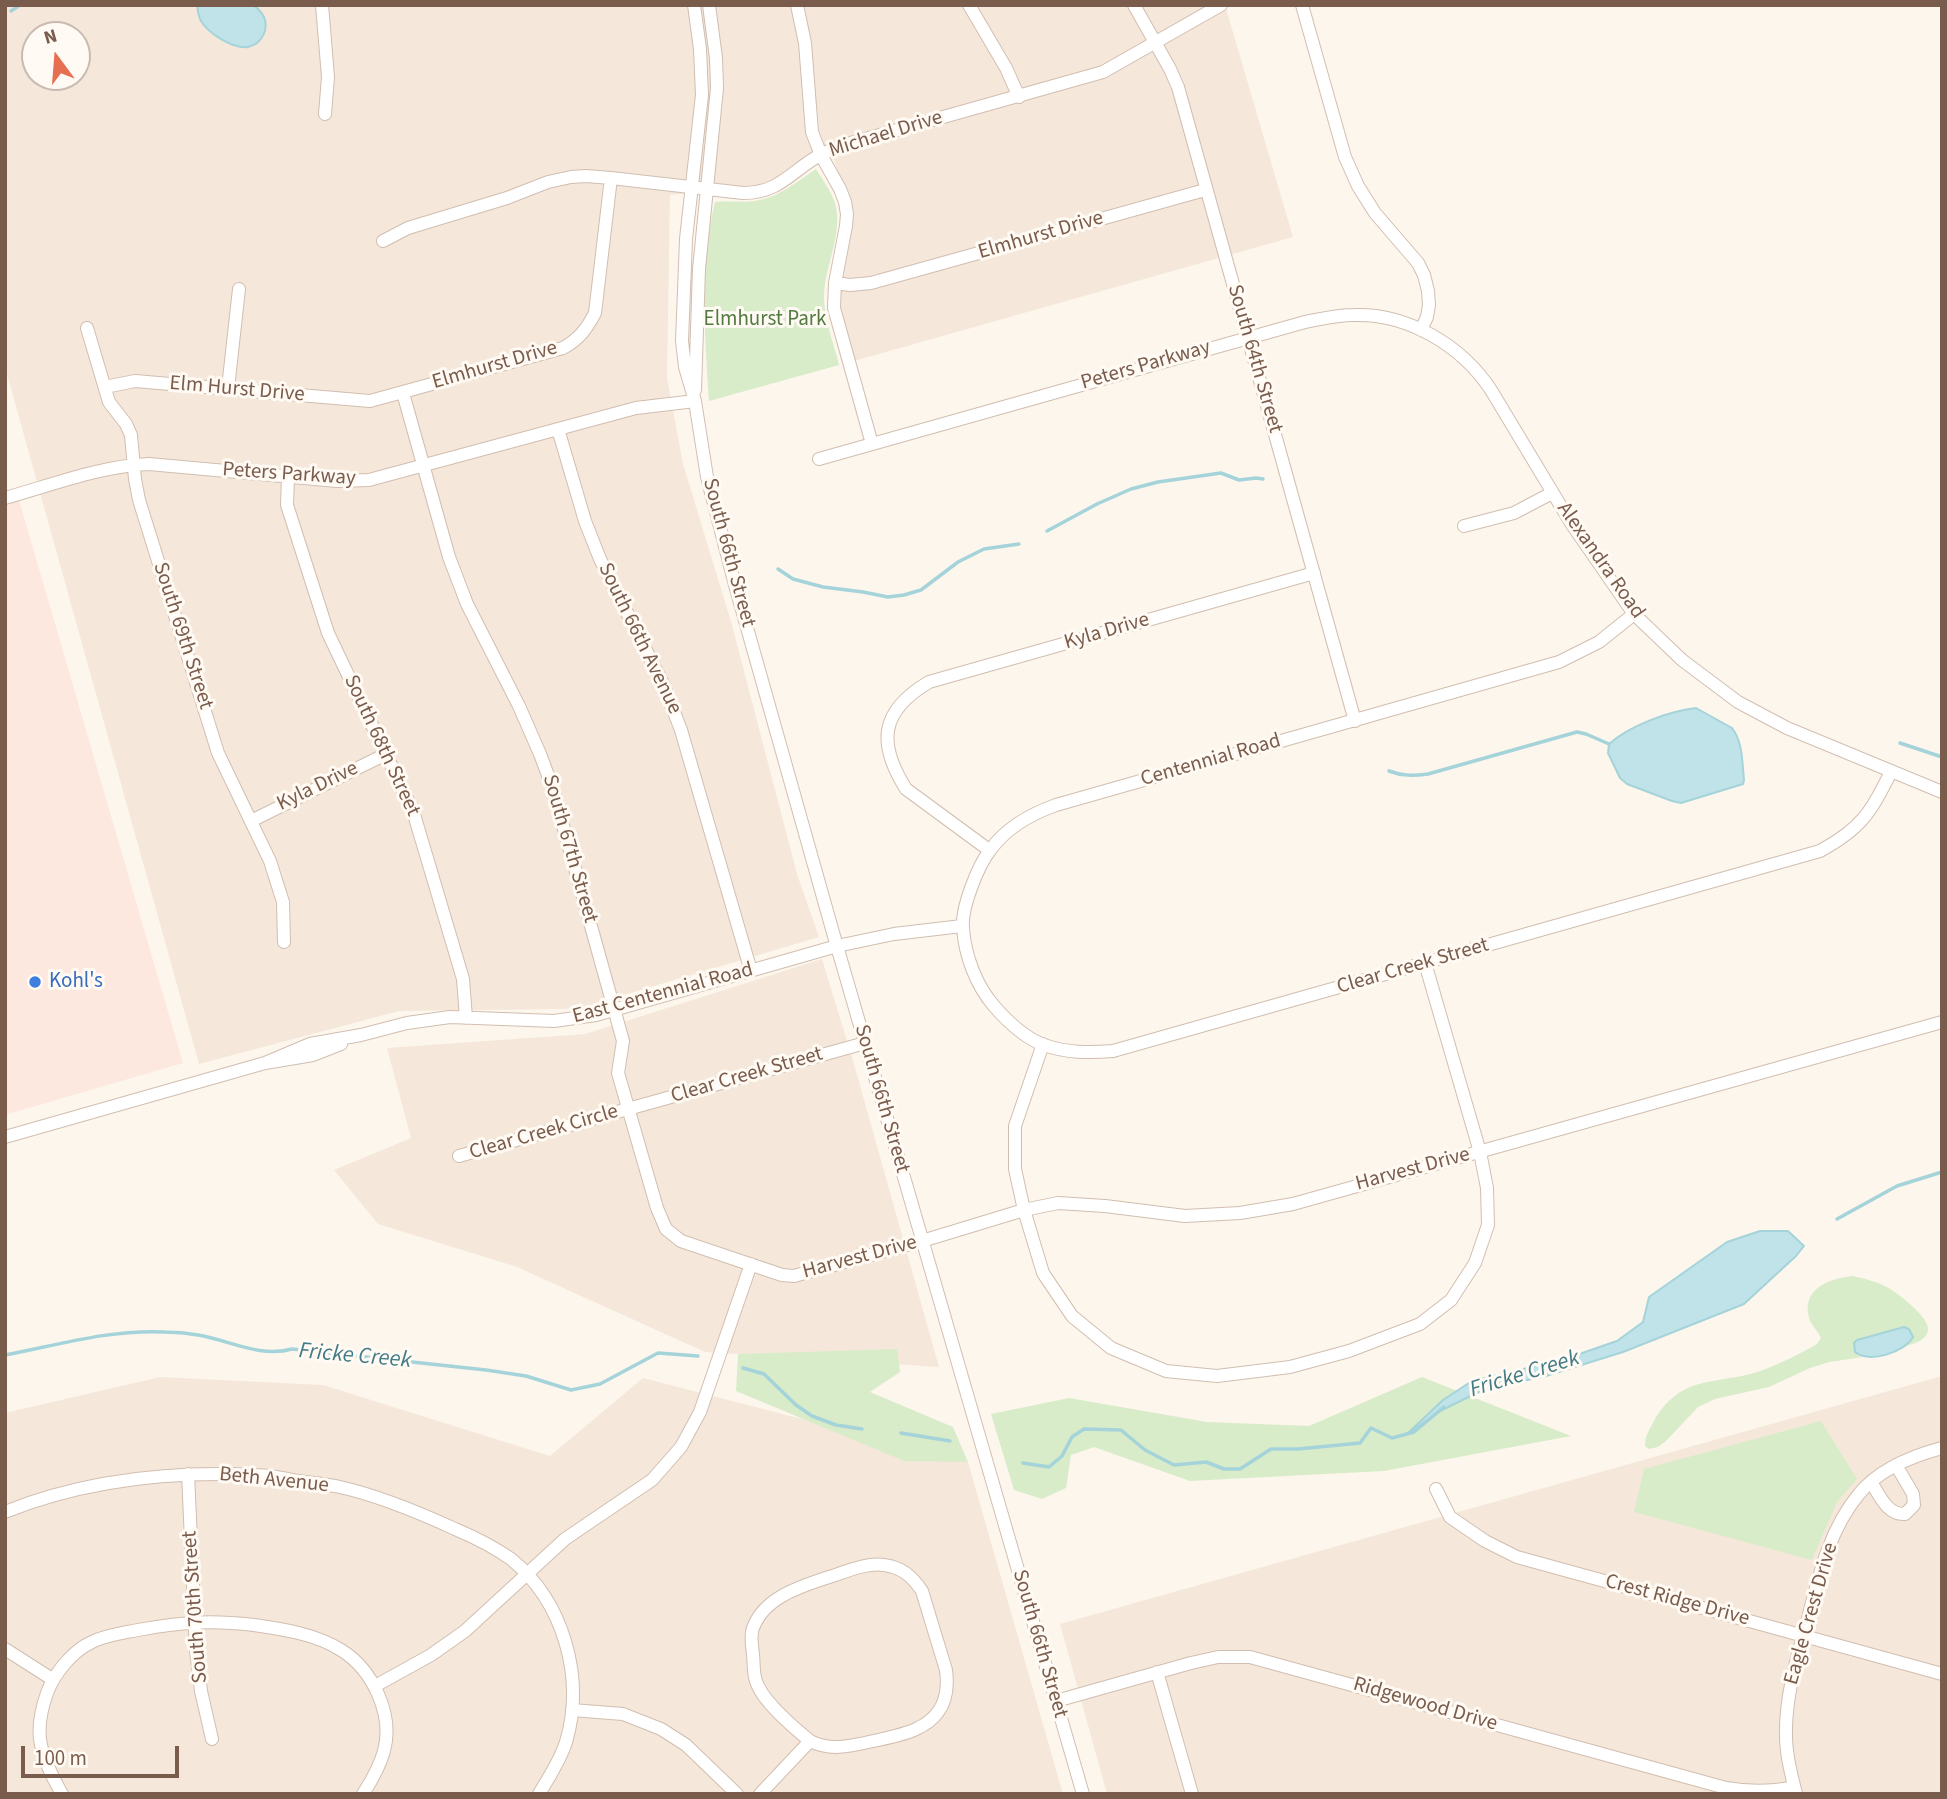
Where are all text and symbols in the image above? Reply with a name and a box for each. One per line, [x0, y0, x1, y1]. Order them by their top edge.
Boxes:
north arrow [21, 21, 91, 91]
text: N [41, 23, 60, 52]
street label: Michael Drive [826, 106, 946, 164]
street label: Elmhurst Drive [975, 206, 1107, 266]
street label: South 64th Street [1221, 282, 1287, 436]
park label: Elmhurst Park [704, 307, 826, 333]
street label: Peters Parkway [1078, 335, 1214, 397]
street label: Elmhurst Drive [429, 336, 561, 396]
street label: Elm Hurst Drive [168, 372, 306, 408]
street label: Peters Parkway [222, 458, 356, 492]
street label: South 66th Street [696, 476, 760, 630]
street label: Alexandra Road [1551, 498, 1649, 624]
street label: South 69th Street [146, 559, 218, 713]
street label: South 66th Avenue [591, 559, 687, 719]
street label: Kyla Drive [1062, 608, 1152, 656]
street label: South 68th Street [337, 671, 425, 821]
street label: Centennial Road [1138, 729, 1284, 793]
street label: Kyla Drive [273, 757, 363, 817]
street label: South 67th Street [536, 772, 602, 926]
street label: Clear Creek Street [1334, 933, 1492, 1001]
street label: East Centennial Road [570, 958, 756, 1030]
place label: Kohl's [49, 969, 103, 995]
marker: Kohl's [27, 974, 43, 990]
street label: South 66th Street [848, 1022, 914, 1176]
street label: Clear Creek Street [668, 1042, 826, 1110]
street label: Clear Creek Circle [467, 1100, 621, 1166]
street label: Harvest Drive [1353, 1143, 1473, 1197]
street label: Harvest Drive [800, 1231, 920, 1285]
water label: Fricke Creek [297, 1338, 413, 1376]
water label: Fricke Creek [1467, 1345, 1583, 1405]
street label: Beth Avenue [218, 1463, 330, 1499]
street label: South 70th Street [178, 1530, 214, 1684]
street label: Eagle Crest Drive [1780, 1540, 1844, 1688]
street label: South 66th Street [1006, 1567, 1072, 1721]
street label: Crest Ridge Drive [1602, 1570, 1752, 1632]
street label: Ridgewood Drive [1350, 1672, 1500, 1738]
scale bar [24, 1732, 182, 1776]
text: 100 m [34, 1743, 87, 1773]

